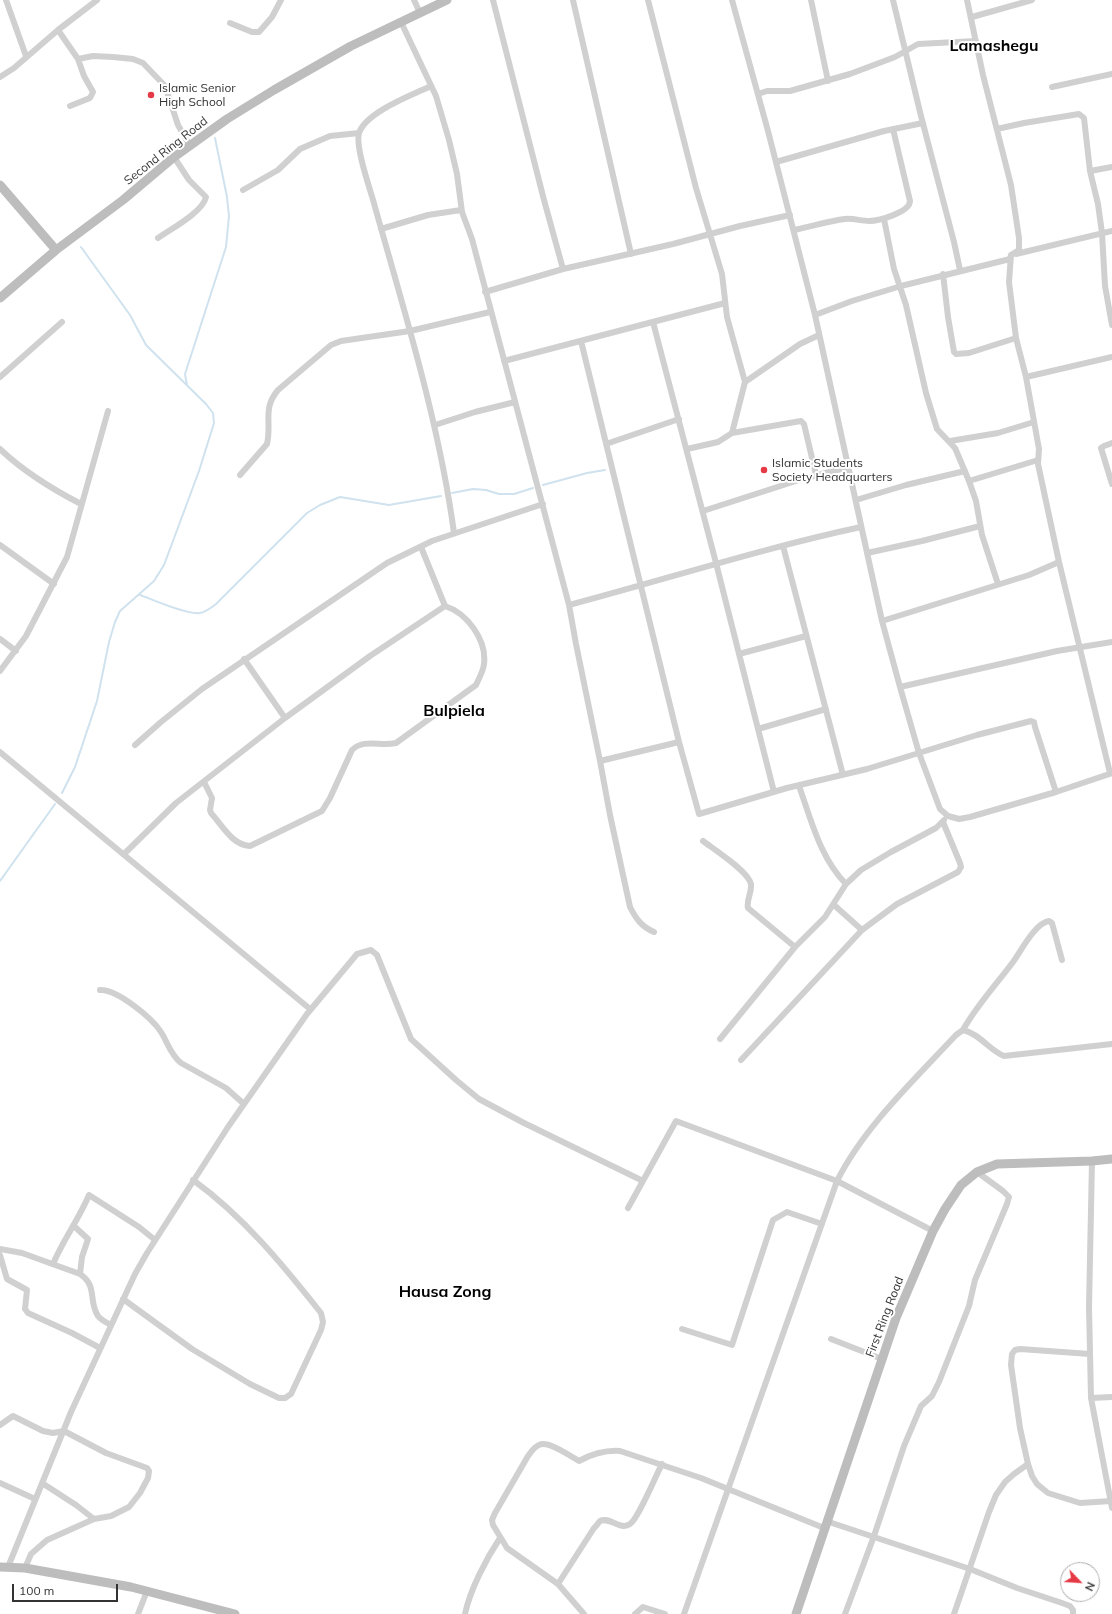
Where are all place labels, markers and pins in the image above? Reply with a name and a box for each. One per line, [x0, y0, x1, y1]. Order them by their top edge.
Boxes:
place label: Islamic Senior High School [159, 81, 236, 109]
marker: Islamic Senior High School [146, 90, 156, 100]
place label: Islamic Students Society Headquarters [772, 456, 892, 484]
marker: Islamic Students Society Headquarters [759, 465, 769, 475]

